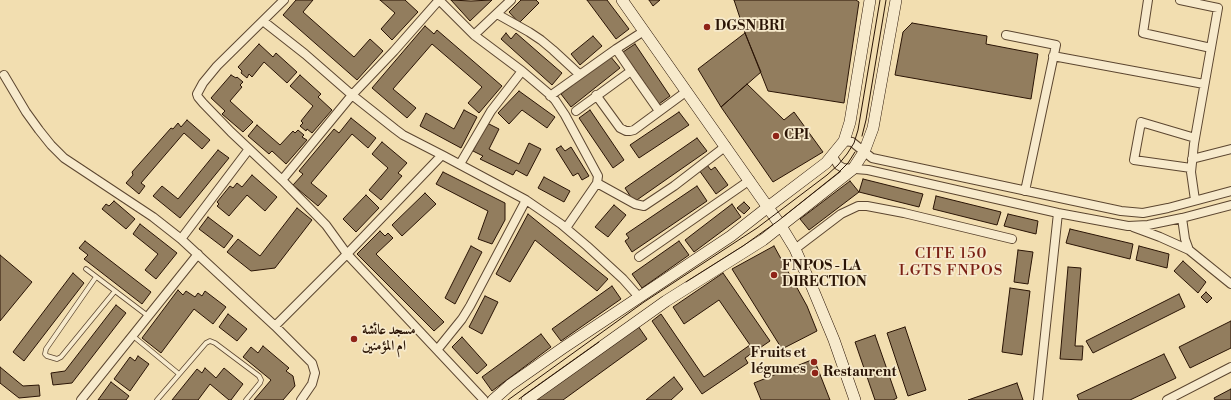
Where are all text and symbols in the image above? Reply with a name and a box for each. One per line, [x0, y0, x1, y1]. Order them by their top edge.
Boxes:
place label: DGSN BRI [715, 19, 785, 35]
marker: DGSN BRI [702, 22, 712, 32]
place label: CPI [784, 128, 809, 144]
marker: CPI [771, 131, 781, 141]
district label: CITE 150 LGTS FNPOS [899, 245, 1003, 280]
place label: FNPOS - LA DIRECTION [782, 259, 867, 292]
marker: FNPOS - LA DIRECTION [769, 270, 779, 280]
place label: مسجد عائشة ام المؤمنين [362, 323, 416, 356]
marker: مسجد عائشة ام المؤمنين [349, 334, 359, 344]
place label: Fruits et légumes [751, 346, 806, 378]
marker: Fruits et légumes [809, 357, 819, 367]
place label: Restaurent [823, 365, 896, 381]
marker: Restaurent [810, 368, 820, 378]

